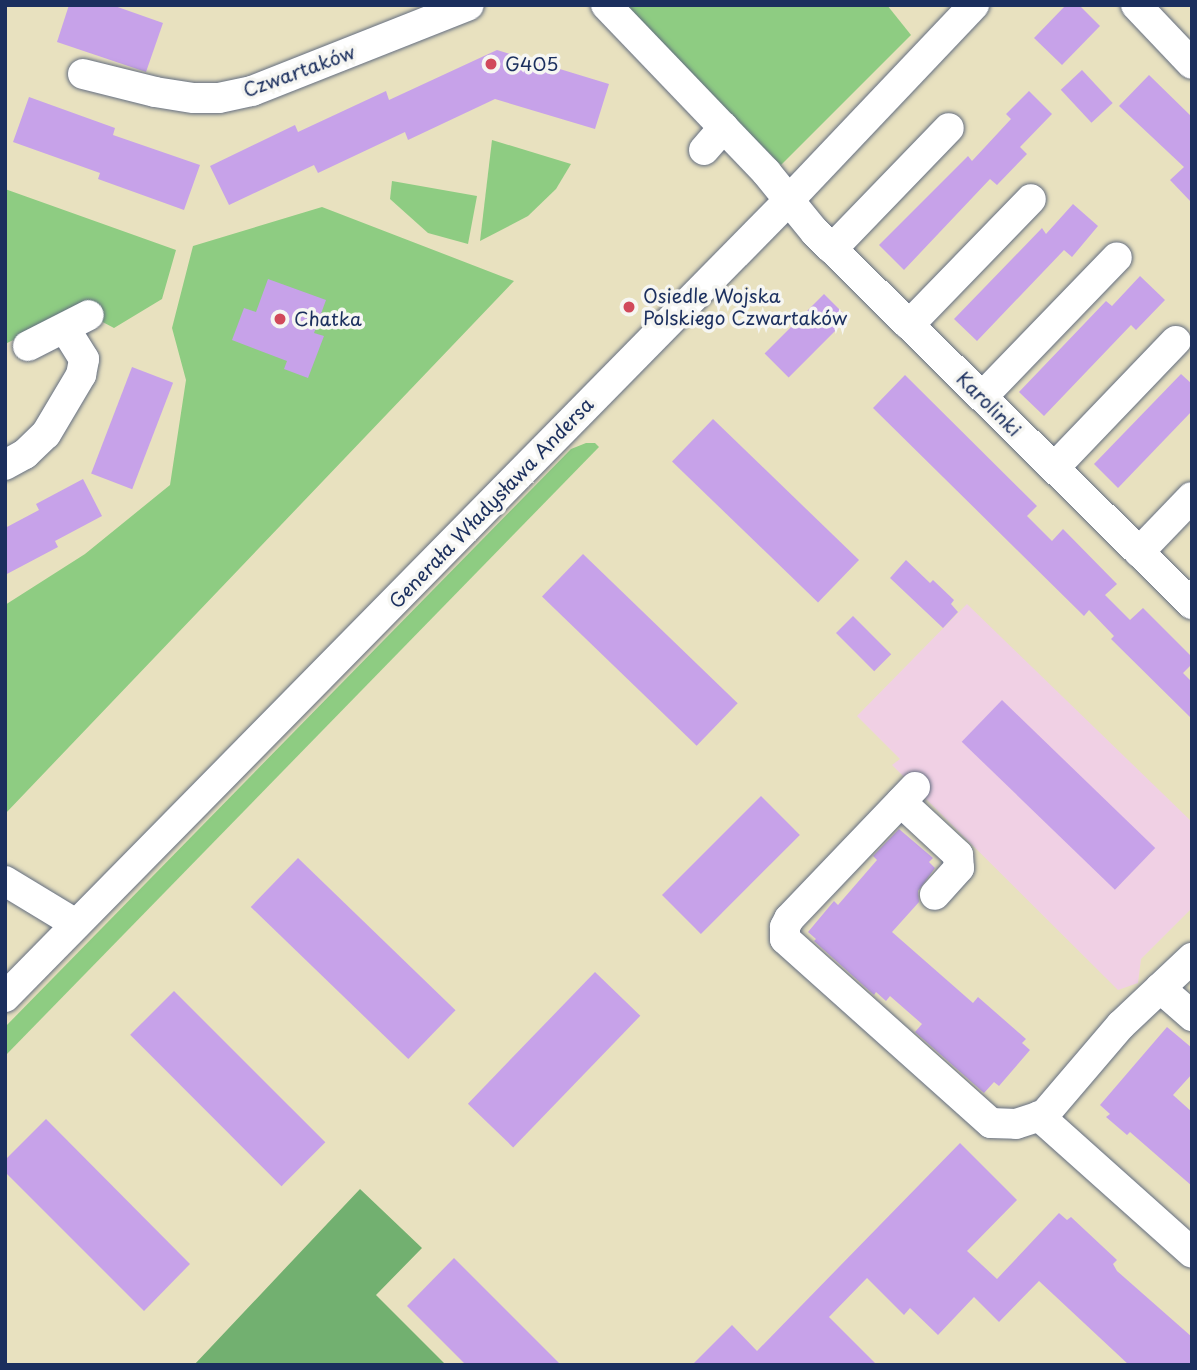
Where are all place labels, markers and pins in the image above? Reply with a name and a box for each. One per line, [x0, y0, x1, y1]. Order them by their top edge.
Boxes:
place label: G405 [505, 53, 558, 75]
marker: G405 [483, 56, 499, 72]
place label: Osiedle Wojska Polskiego Czwartaków [643, 285, 850, 329]
marker: Osiedle Wojska Polskiego Czwartaków [621, 299, 637, 315]
place label: Chatka [294, 308, 362, 330]
marker: Chatka [272, 311, 288, 327]

